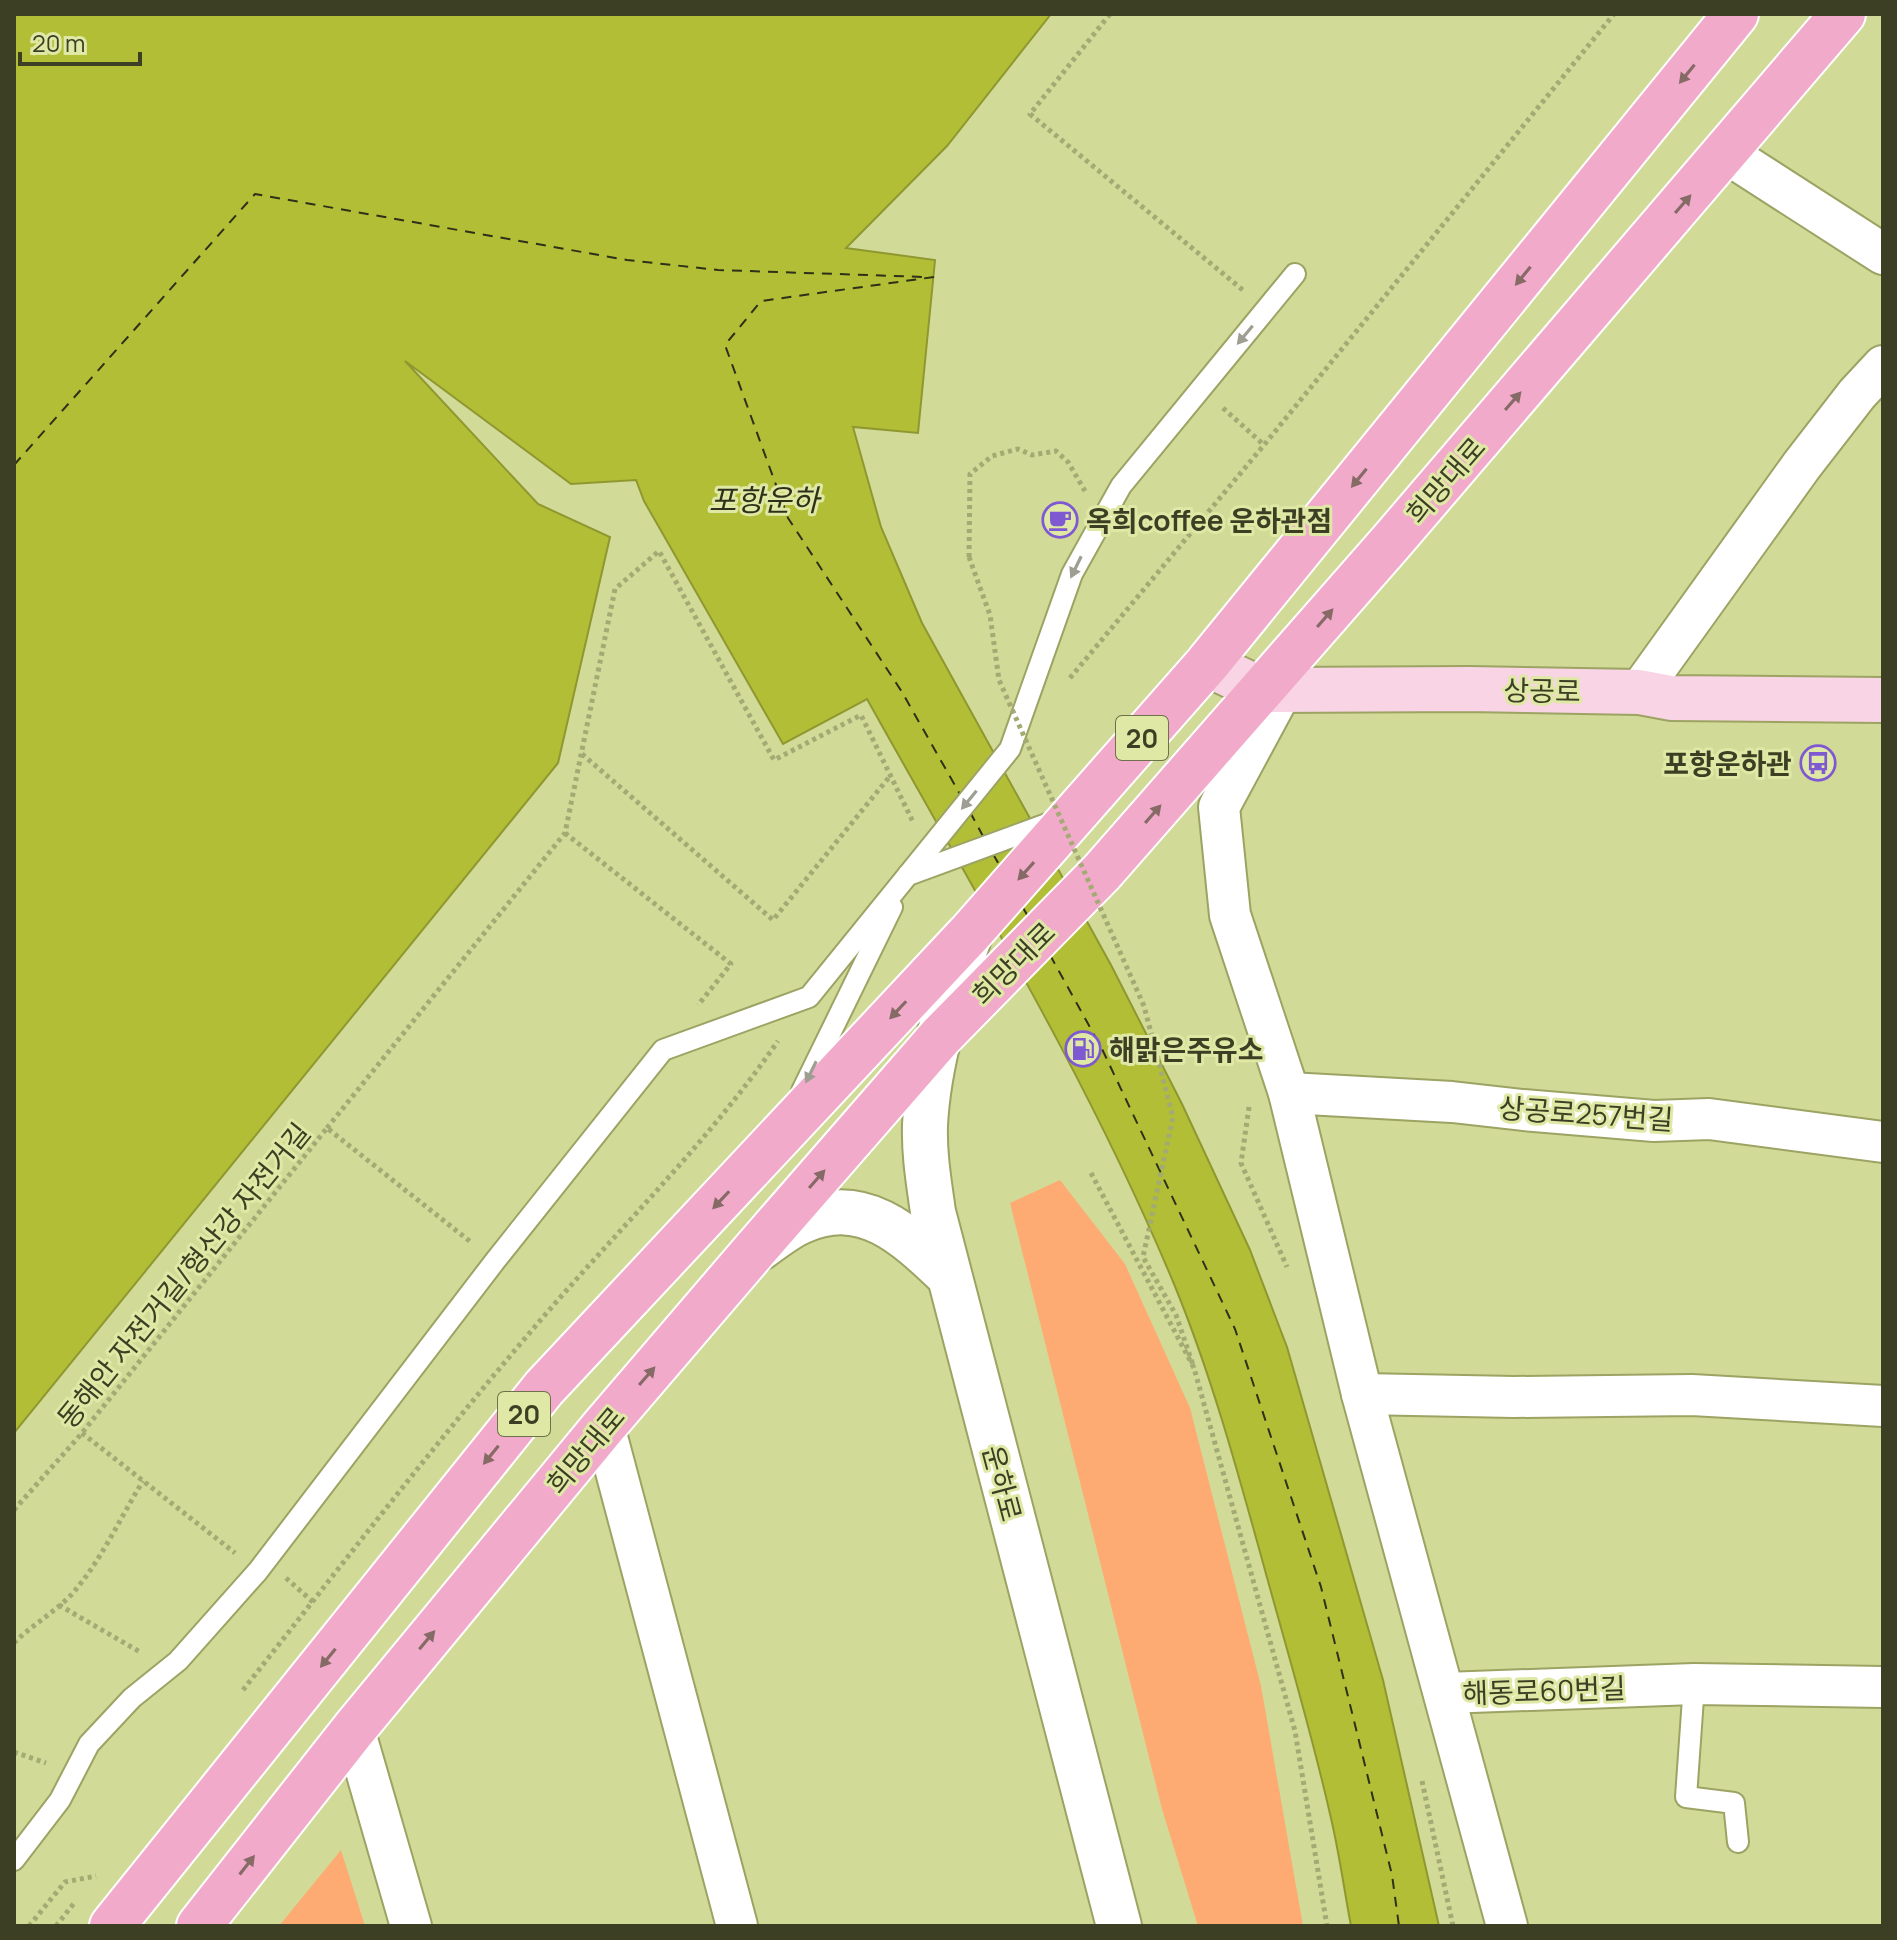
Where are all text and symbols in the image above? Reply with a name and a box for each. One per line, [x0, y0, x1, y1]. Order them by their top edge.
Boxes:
scale bar [20, 16, 140, 66]
text: 20 m [32, 26, 85, 59]
one-way arrow [1679, 64, 1696, 84]
one-way arrow [1674, 194, 1691, 214]
one-way arrow [1515, 266, 1532, 286]
one-way arrow [1237, 325, 1255, 344]
one-way arrow [1504, 391, 1522, 410]
street label: 희망대로 [1397, 429, 1493, 531]
one-way arrow [1350, 467, 1367, 488]
water label: 포항운하 [709, 479, 823, 520]
cafe icon: 옥희coffee 운하관점 [1041, 501, 1079, 539]
place label: 옥희coffee 운하관점 [1086, 501, 1332, 539]
one-way arrow [1070, 555, 1083, 578]
one-way arrow [1315, 609, 1333, 628]
street label: 상공로 [1503, 670, 1581, 710]
road number: 20 [1116, 716, 1168, 760]
place label: 포항운하관 [1663, 744, 1792, 782]
bus stop icon: 포항운하관 [1799, 744, 1837, 782]
one-way arrow [961, 790, 978, 810]
one-way arrow [1144, 804, 1162, 823]
one-way arrow [1017, 861, 1035, 880]
street label: 희망대로 [963, 913, 1063, 1013]
one-way arrow [890, 1000, 908, 1019]
fuel station icon: 해맑은주유소 [1064, 1030, 1102, 1068]
place label: 해맑은주유소 [1109, 1030, 1264, 1068]
one-way arrow [805, 1060, 818, 1083]
street label: 상공로257번길 [1497, 1088, 1675, 1138]
street label: 동해안 자전거길/형산강 자전거길 [48, 1114, 318, 1436]
one-way arrow [808, 1169, 825, 1189]
one-way arrow [712, 1190, 730, 1209]
one-way arrow [638, 1366, 655, 1386]
road number: 20 [498, 1392, 550, 1436]
street label: 희망대로 [537, 1398, 633, 1502]
street label: 운하로 [975, 1441, 1031, 1525]
one-way arrow [483, 1445, 499, 1465]
one-way arrow [418, 1630, 435, 1650]
one-way arrow [320, 1648, 336, 1668]
street label: 해동로60번길 [1462, 1668, 1626, 1712]
one-way arrow [238, 1855, 255, 1875]

